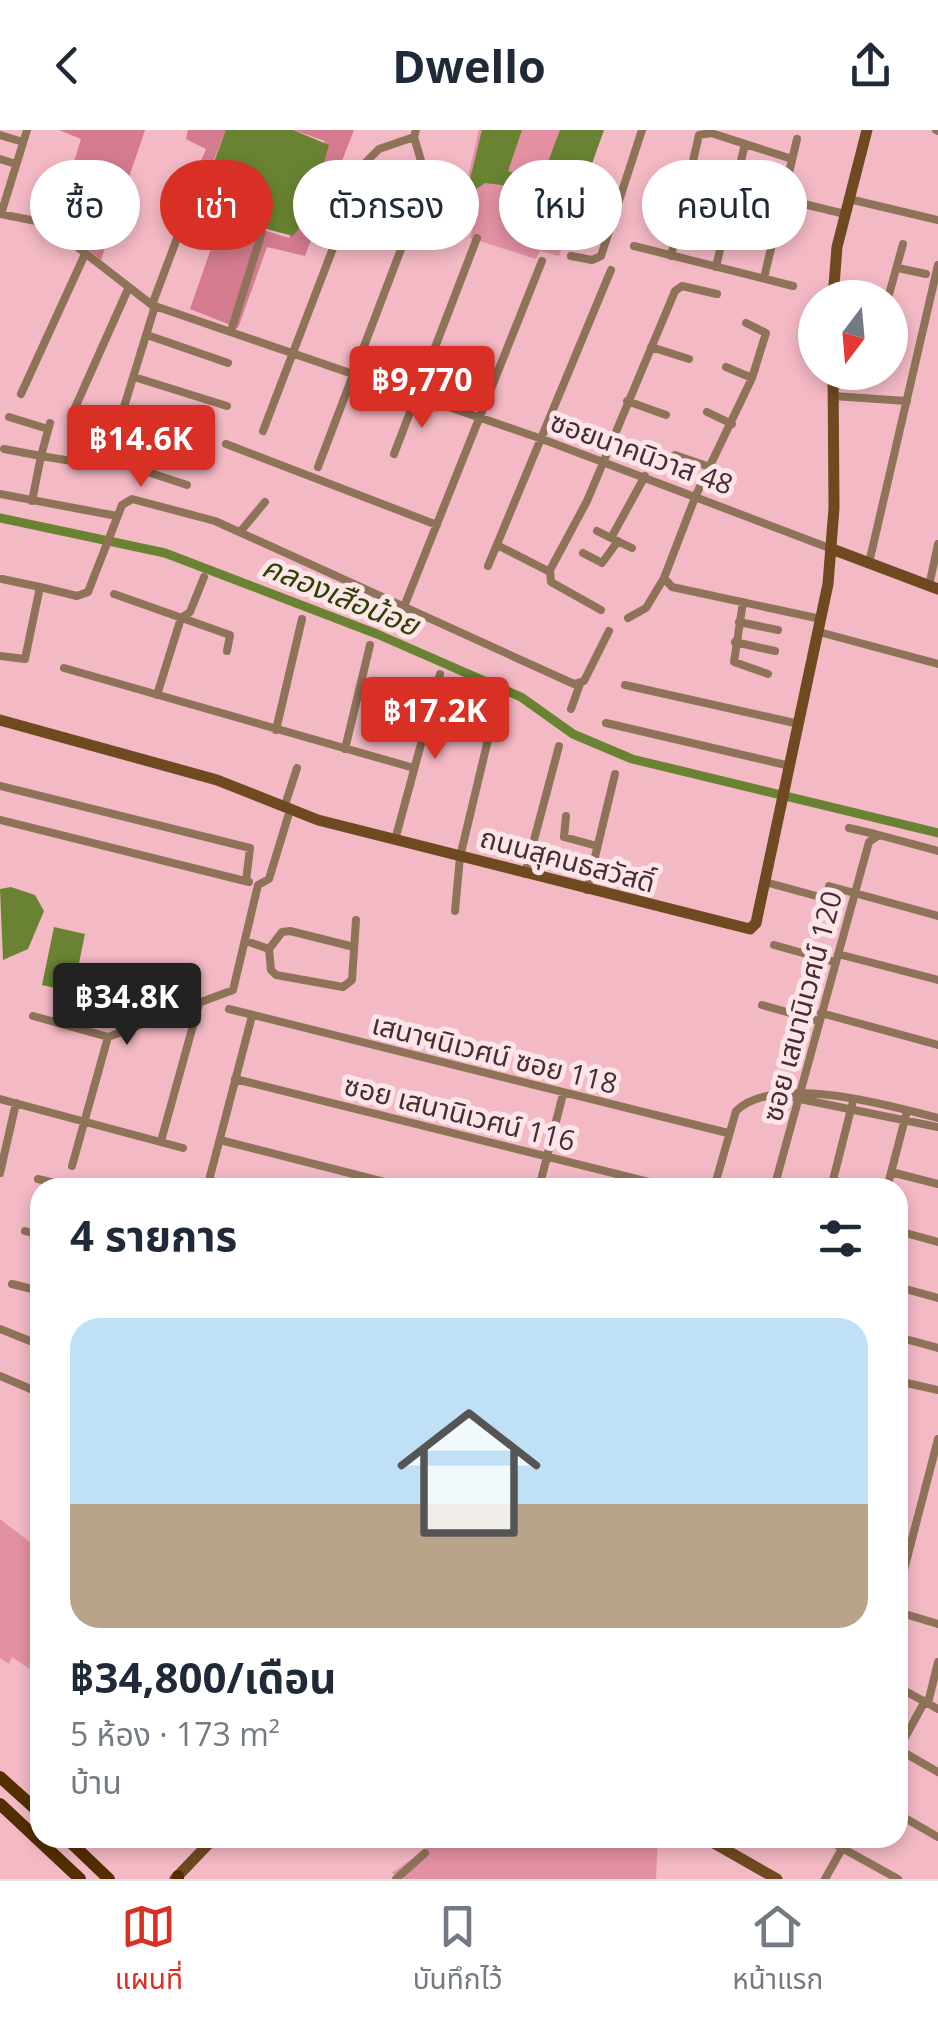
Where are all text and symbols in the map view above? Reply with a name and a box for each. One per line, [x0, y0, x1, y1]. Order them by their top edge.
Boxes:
text: Dwello [392, 35, 546, 96]
icon: back [40, 38, 95, 93]
icon: share [843, 38, 898, 93]
chip: ซื้อ [30, 160, 140, 250]
chip: เช่า [160, 160, 273, 250]
chip: ตัวกรอง [293, 160, 479, 250]
chip: ใหม่ [499, 160, 622, 250]
chip: คอนโด [642, 160, 807, 250]
north arrow [798, 280, 908, 390]
map controls [798, 280, 908, 390]
pin: ฿9,770 [341, 346, 503, 431]
text: ฿9,770 [372, 357, 472, 400]
street label: ซอยนาคนิวาส 48 [545, 401, 739, 503]
pin: ฿14.6K [60, 405, 222, 490]
text: ฿14.6K [89, 416, 193, 459]
water label: คลองเสือน้อย [257, 545, 427, 646]
pin: ฿17.2K [354, 677, 516, 762]
text: ฿17.2K [383, 688, 487, 731]
street label: ถนนสุคนธสวัสดิ์ [476, 817, 660, 901]
street label: ซอย เสนานิเวศน์ 120 [752, 887, 850, 1125]
pin: ฿34.8K [46, 963, 208, 1048]
text: ฿34.8K [75, 974, 179, 1017]
street label: เสนาฯนิเวศน์ ซอย 118 [368, 1004, 622, 1102]
street label: ซอย เสนานิเวศน์ 116 [340, 1065, 580, 1159]
text: 4 รายการ [70, 1206, 237, 1263]
icon: filters [813, 1211, 868, 1266]
icon: home [379, 1383, 559, 1563]
text: ฿34,800/เดือน [70, 1648, 336, 1705]
text: 5 ห้อง · 173 m² [70, 1712, 280, 1755]
text: บ้าน [70, 1760, 122, 1803]
tab: แผนที่ [115, 1899, 183, 2002]
tab: บันทึกไว้ [413, 1899, 503, 2002]
tab: หน้าแรก [732, 1899, 823, 2002]

